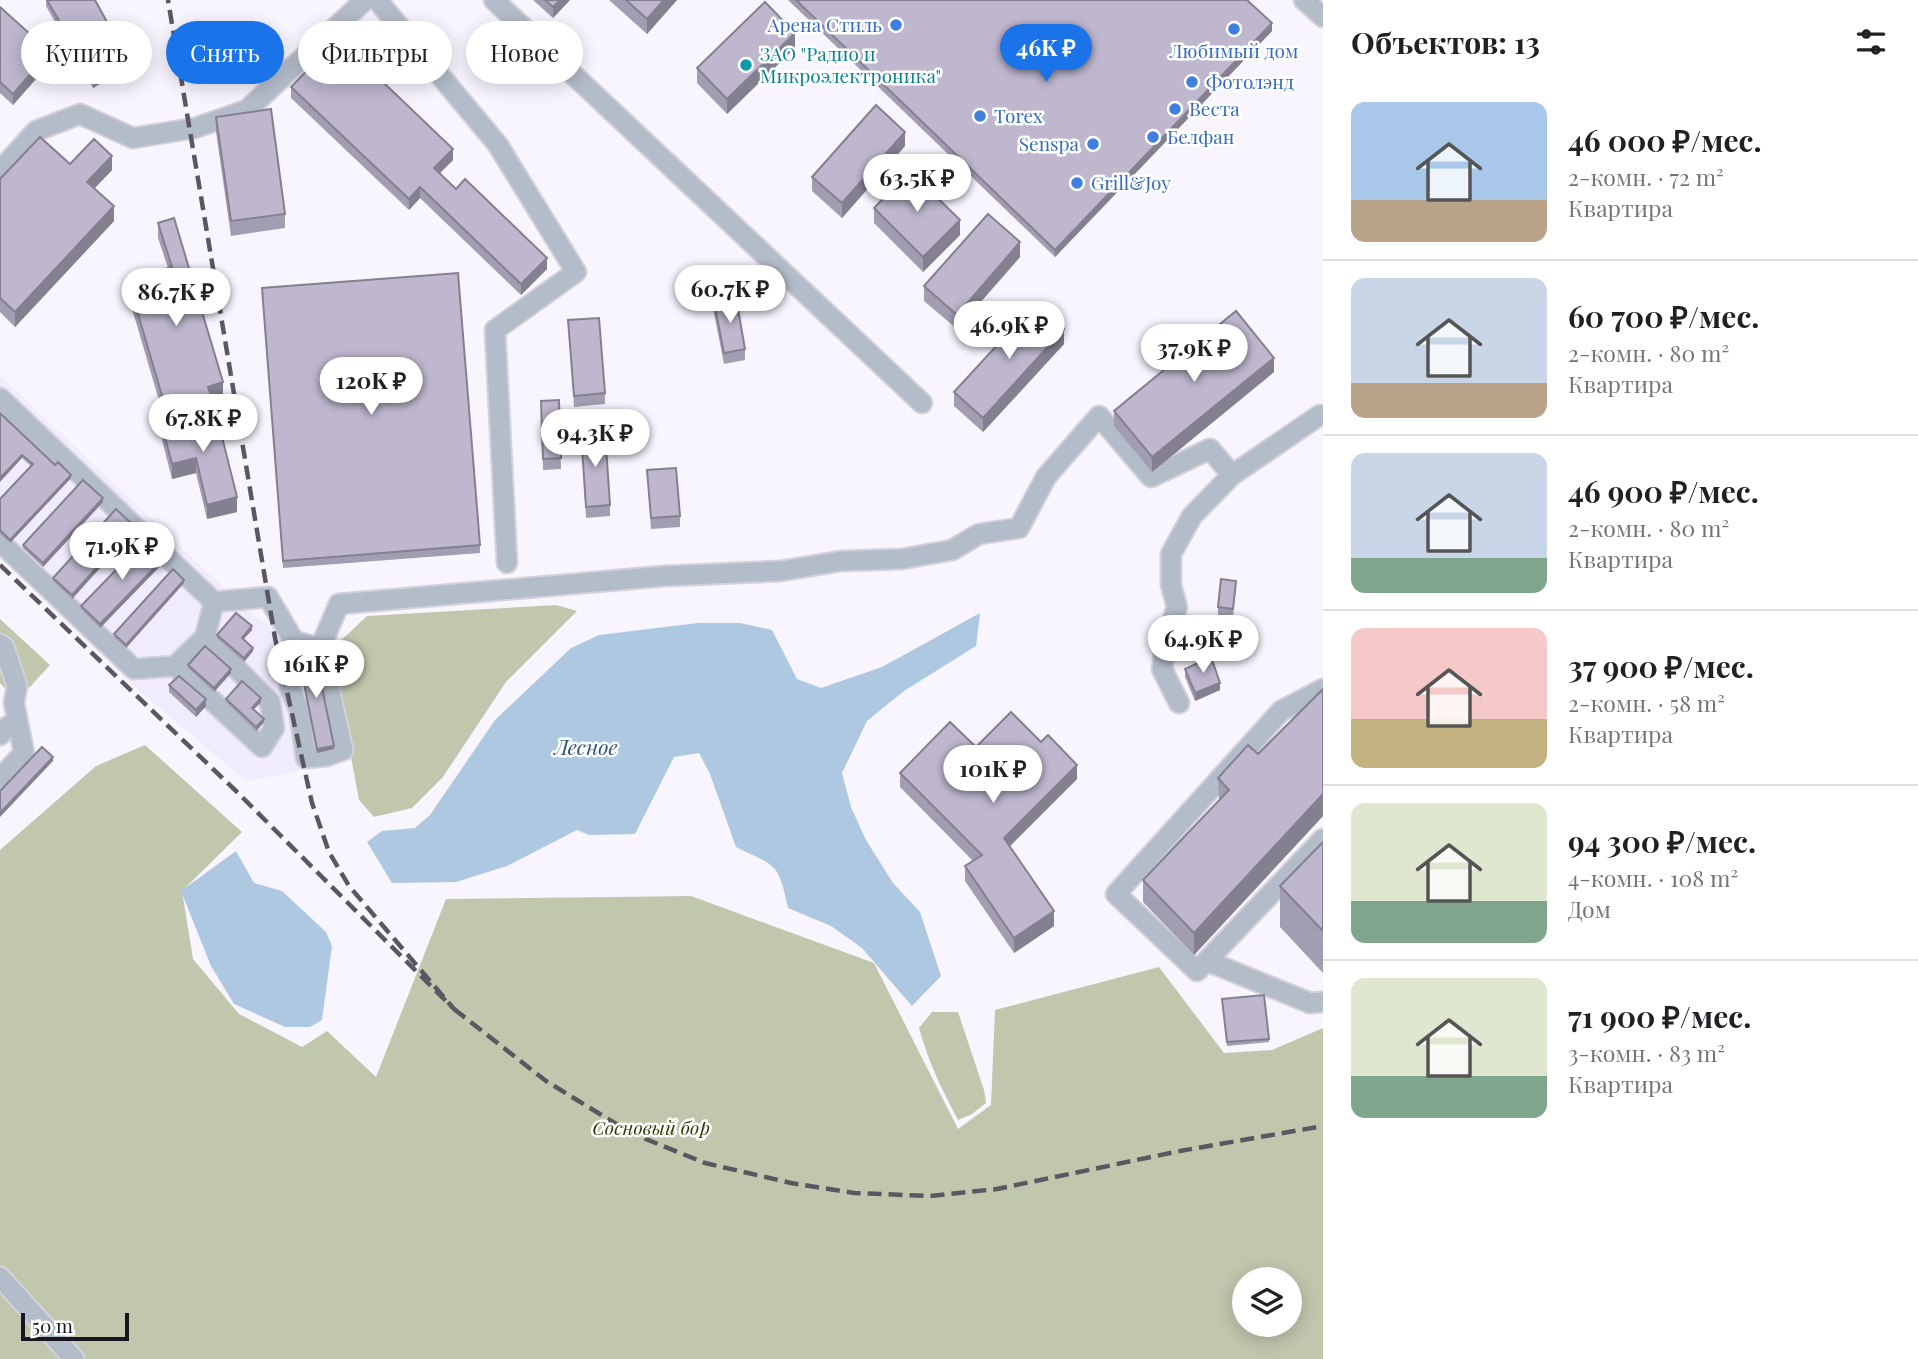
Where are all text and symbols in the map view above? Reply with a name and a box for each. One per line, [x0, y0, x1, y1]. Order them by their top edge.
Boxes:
place label: Арена Стиль [766, 11, 882, 37]
marker: Арена Стиль [888, 17, 904, 33]
chip: Купить [21, 21, 152, 84]
chip: Снять [166, 21, 284, 84]
chip: Фильтры [298, 21, 452, 84]
chip: Новое [466, 21, 583, 84]
marker: Любимый дом [1226, 21, 1242, 37]
text: Объектов: 13 [1351, 22, 1540, 62]
icon: filters [1852, 23, 1890, 61]
pin: 46K ₽ [997, 24, 1095, 84]
text: 46K ₽ [1016, 31, 1076, 62]
place label: Любимый дом [1169, 37, 1298, 63]
place label: ЗАО "Радио и Микроэлектроника" [760, 40, 941, 88]
marker: ЗАО "Радио и Микроэлектроника" [738, 57, 754, 73]
place label: Фотолэнд [1206, 68, 1294, 94]
marker: Фотолэнд [1184, 74, 1200, 90]
place label: Веста [1189, 95, 1240, 121]
marker: Веста [1167, 101, 1183, 117]
place label: Torex [994, 102, 1043, 128]
marker: Torex [972, 108, 988, 124]
text: 46 000 ₽/мес. [1568, 120, 1762, 160]
place label: Белфан [1167, 123, 1235, 149]
marker: Белфан [1145, 129, 1161, 145]
place label: Senspa [1019, 130, 1080, 156]
icon: home [1407, 130, 1491, 214]
marker: Senspa [1085, 136, 1101, 152]
pin: 63.5K ₽ [852, 154, 982, 214]
text: 63.5K ₽ [879, 161, 955, 192]
text: 2-комн. · 72 m² [1568, 161, 1724, 192]
place label: Grill&Joy [1091, 169, 1171, 195]
marker: Grill&Joy [1069, 175, 1085, 191]
text: Квартира [1568, 192, 1673, 223]
pin: 60.7K ₽ [665, 266, 795, 325]
pin: 86.7K ₽ [111, 268, 241, 328]
text: 60.7K ₽ [691, 272, 769, 303]
text: 86.7K ₽ [138, 275, 214, 306]
text: 60 700 ₽/мес. [1568, 296, 1759, 336]
pin: 46.9K ₽ [944, 302, 1074, 361]
icon: home [1407, 306, 1491, 390]
text: 46.9K ₽ [970, 308, 1048, 339]
pin: 37.9K ₽ [1129, 324, 1259, 384]
text: 37.9K ₽ [1157, 331, 1231, 362]
text: 2-комн. · 80 m² [1568, 337, 1729, 368]
pin: 120K ₽ [314, 358, 428, 417]
text: 120K ₽ [336, 364, 406, 395]
text: Квартира [1568, 368, 1673, 399]
pin: 67.8K ₽ [138, 394, 268, 454]
text: 67.8K ₽ [165, 401, 241, 432]
pin: 94.3K ₽ [530, 410, 660, 469]
text: 94.3K ₽ [557, 416, 633, 447]
text: 46 900 ₽/мес. [1568, 471, 1759, 511]
icon: home [1407, 481, 1491, 565]
text: 2-комн. · 80 m² [1568, 512, 1729, 543]
pin: 71.9K ₽ [57, 522, 187, 582]
text: 71.9K ₽ [86, 529, 158, 560]
text: Квартира [1568, 543, 1673, 574]
pin: 64.9K ₽ [1138, 616, 1268, 675]
text: 64.9K ₽ [1164, 622, 1242, 653]
pin: 161K ₽ [259, 640, 373, 700]
text: 37 900 ₽/мес. [1568, 646, 1754, 686]
text: 161K ₽ [283, 647, 349, 678]
icon: home [1407, 656, 1491, 740]
text: 2-комн. · 58 m² [1568, 687, 1725, 718]
text: Квартира [1568, 718, 1673, 749]
water label: Лесное [552, 732, 618, 760]
pin: 101K ₽ [936, 746, 1050, 805]
text: 101K ₽ [959, 752, 1027, 783]
text: 94 300 ₽/мес. [1568, 821, 1756, 861]
icon: home [1407, 831, 1491, 915]
text: 4-комн. · 108 m² [1568, 862, 1738, 893]
text: Дом [1568, 893, 1611, 924]
text: 71 900 ₽/мес. [1568, 996, 1751, 1036]
icon: home [1407, 1006, 1491, 1090]
text: 3-комн. · 83 m² [1568, 1037, 1725, 1068]
text: Квартира [1568, 1068, 1673, 1099]
park label: Сосновый бор [592, 1114, 710, 1140]
map controls [1232, 1267, 1302, 1337]
button: layers [1232, 1267, 1302, 1337]
scale bar [21, 1310, 130, 1342]
text: 50 m [32, 1312, 73, 1338]

